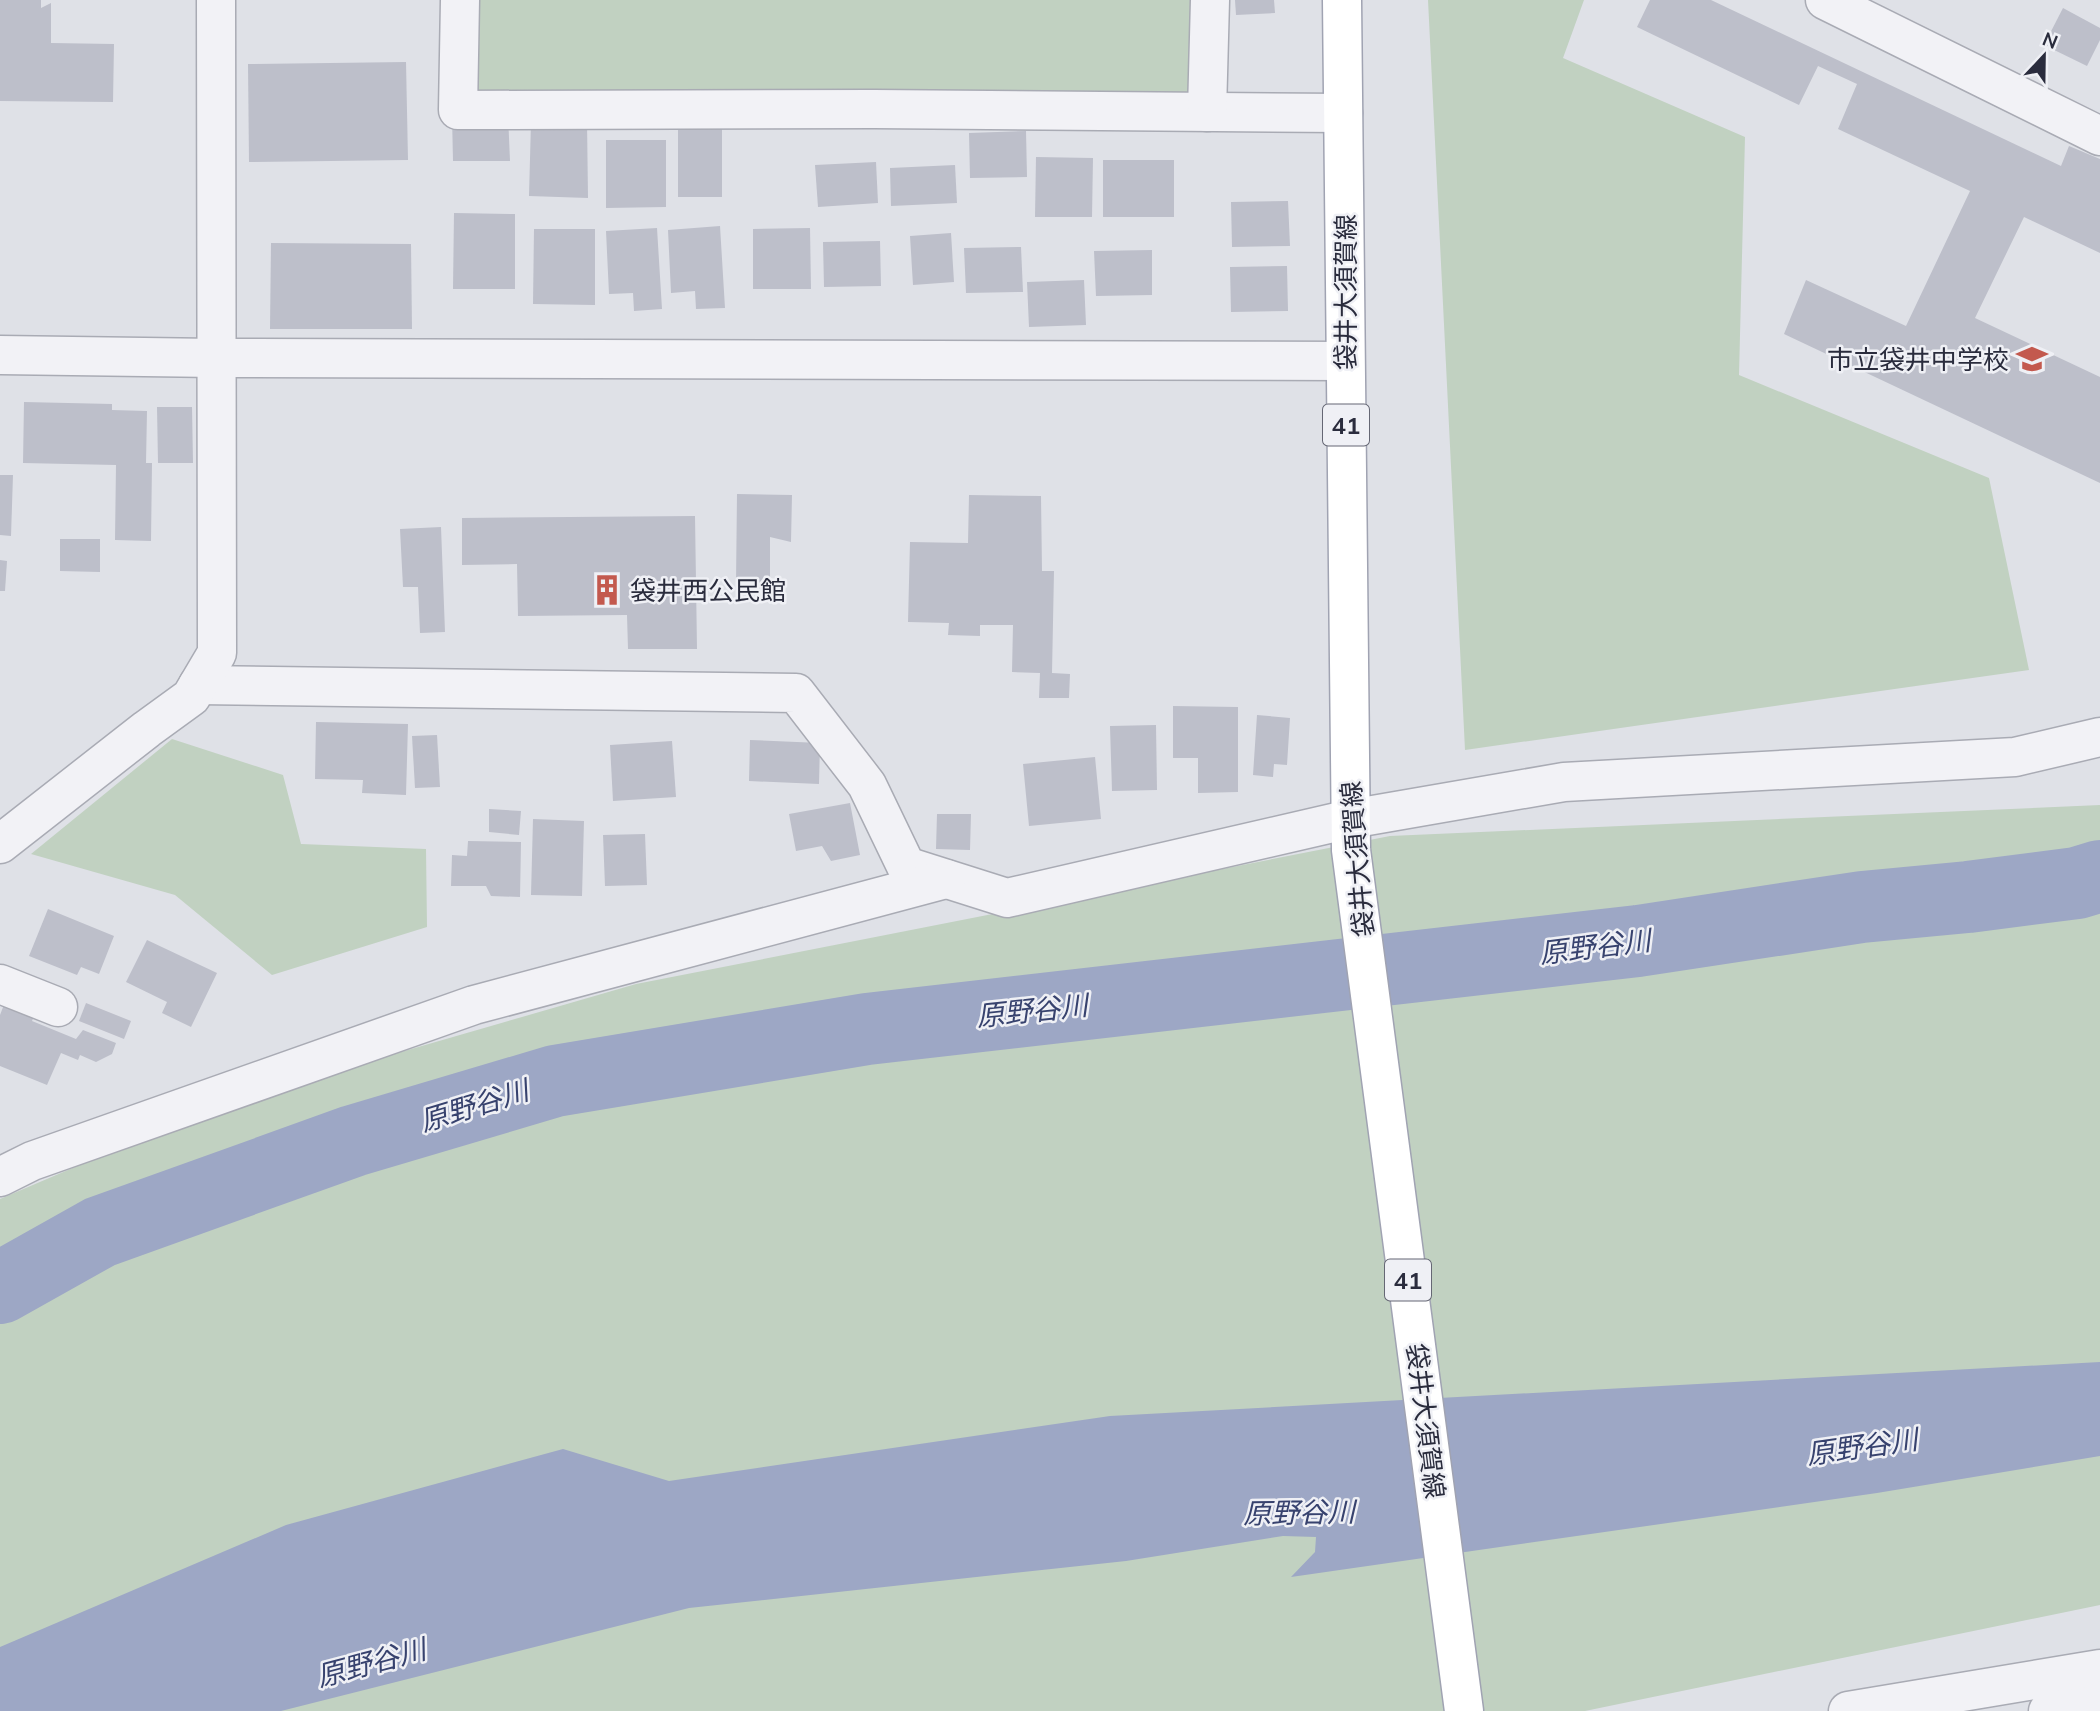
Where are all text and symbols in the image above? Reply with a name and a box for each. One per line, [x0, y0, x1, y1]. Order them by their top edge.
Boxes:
north arrow [2009, 21, 2079, 91]
text: N [2039, 26, 2062, 54]
street label: 袋井大須賀線 [1329, 214, 1362, 370]
school or university icon: 市立袋井中学校 [2015, 342, 2049, 376]
place label: 市立袋井中学校 [1827, 343, 2009, 376]
road number: 41 [1323, 404, 1369, 446]
building icon: 袋井西公民館 [590, 573, 624, 607]
place label: 袋井西公民館 [630, 574, 786, 607]
street label: 袋井大須賀線 [1334, 780, 1380, 938]
water label: 原野谷川 [1537, 921, 1656, 970]
water label: 原野谷川 [974, 986, 1092, 1033]
water label: 原野谷川 [415, 1071, 536, 1138]
road number: 41 [1385, 1260, 1431, 1300]
street label: 袋井大須賀線 [1400, 1342, 1452, 1500]
water label: 原野谷川 [1804, 1420, 1923, 1471]
water label: 原野谷川 [1243, 1493, 1358, 1530]
water label: 原野谷川 [312, 1630, 433, 1693]

